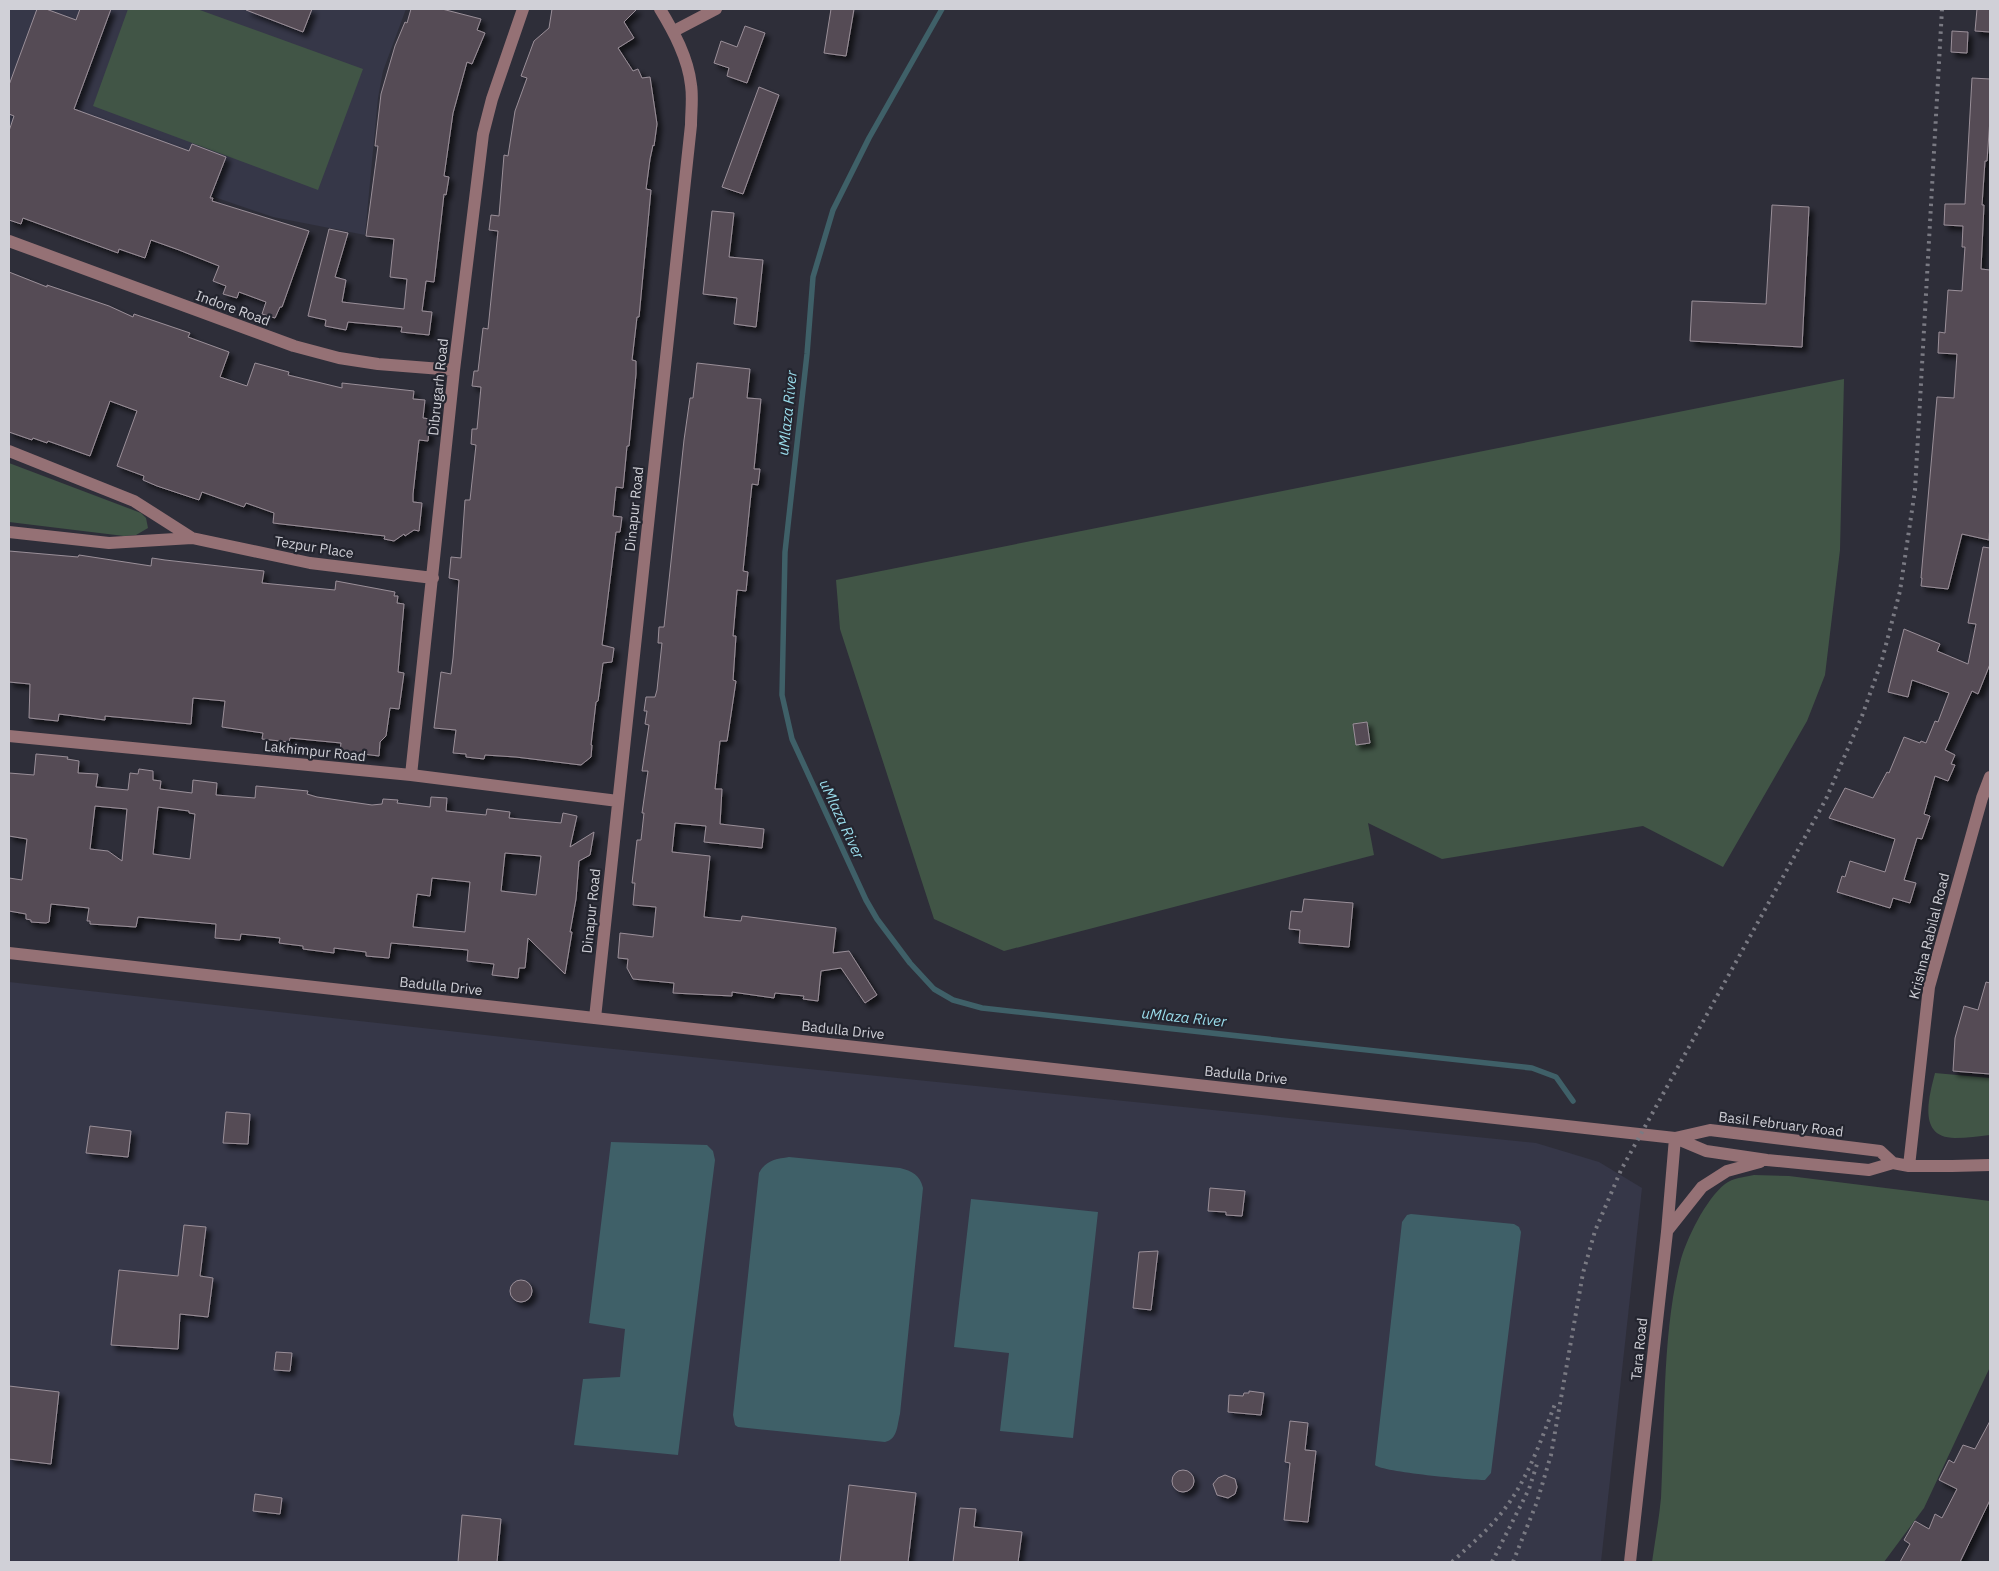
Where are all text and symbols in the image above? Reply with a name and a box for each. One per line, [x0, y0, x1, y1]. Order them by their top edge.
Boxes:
street label: Indore Road [193, 286, 273, 330]
street label: Dibrugarh Road [424, 338, 452, 436]
water label: uMlaza River [773, 369, 801, 456]
street label: Dinapur Road [621, 466, 647, 552]
street label: Tezpur Place [273, 532, 355, 562]
street label: Lakhimpur Road [263, 737, 367, 765]
water label: uMlaza River [815, 776, 869, 862]
street label: Dinapur Road [578, 868, 604, 954]
street label: Krishna Rabilal Road [1905, 871, 1953, 1001]
street label: Badulla Drive [399, 973, 484, 999]
water label: uMlaza River [1141, 1003, 1228, 1031]
street label: Badulla Drive [801, 1017, 886, 1043]
street label: Badulla Drive [1204, 1062, 1289, 1088]
street label: Basil February Road [1718, 1107, 1844, 1141]
street label: Tara Road [1627, 1317, 1651, 1381]

